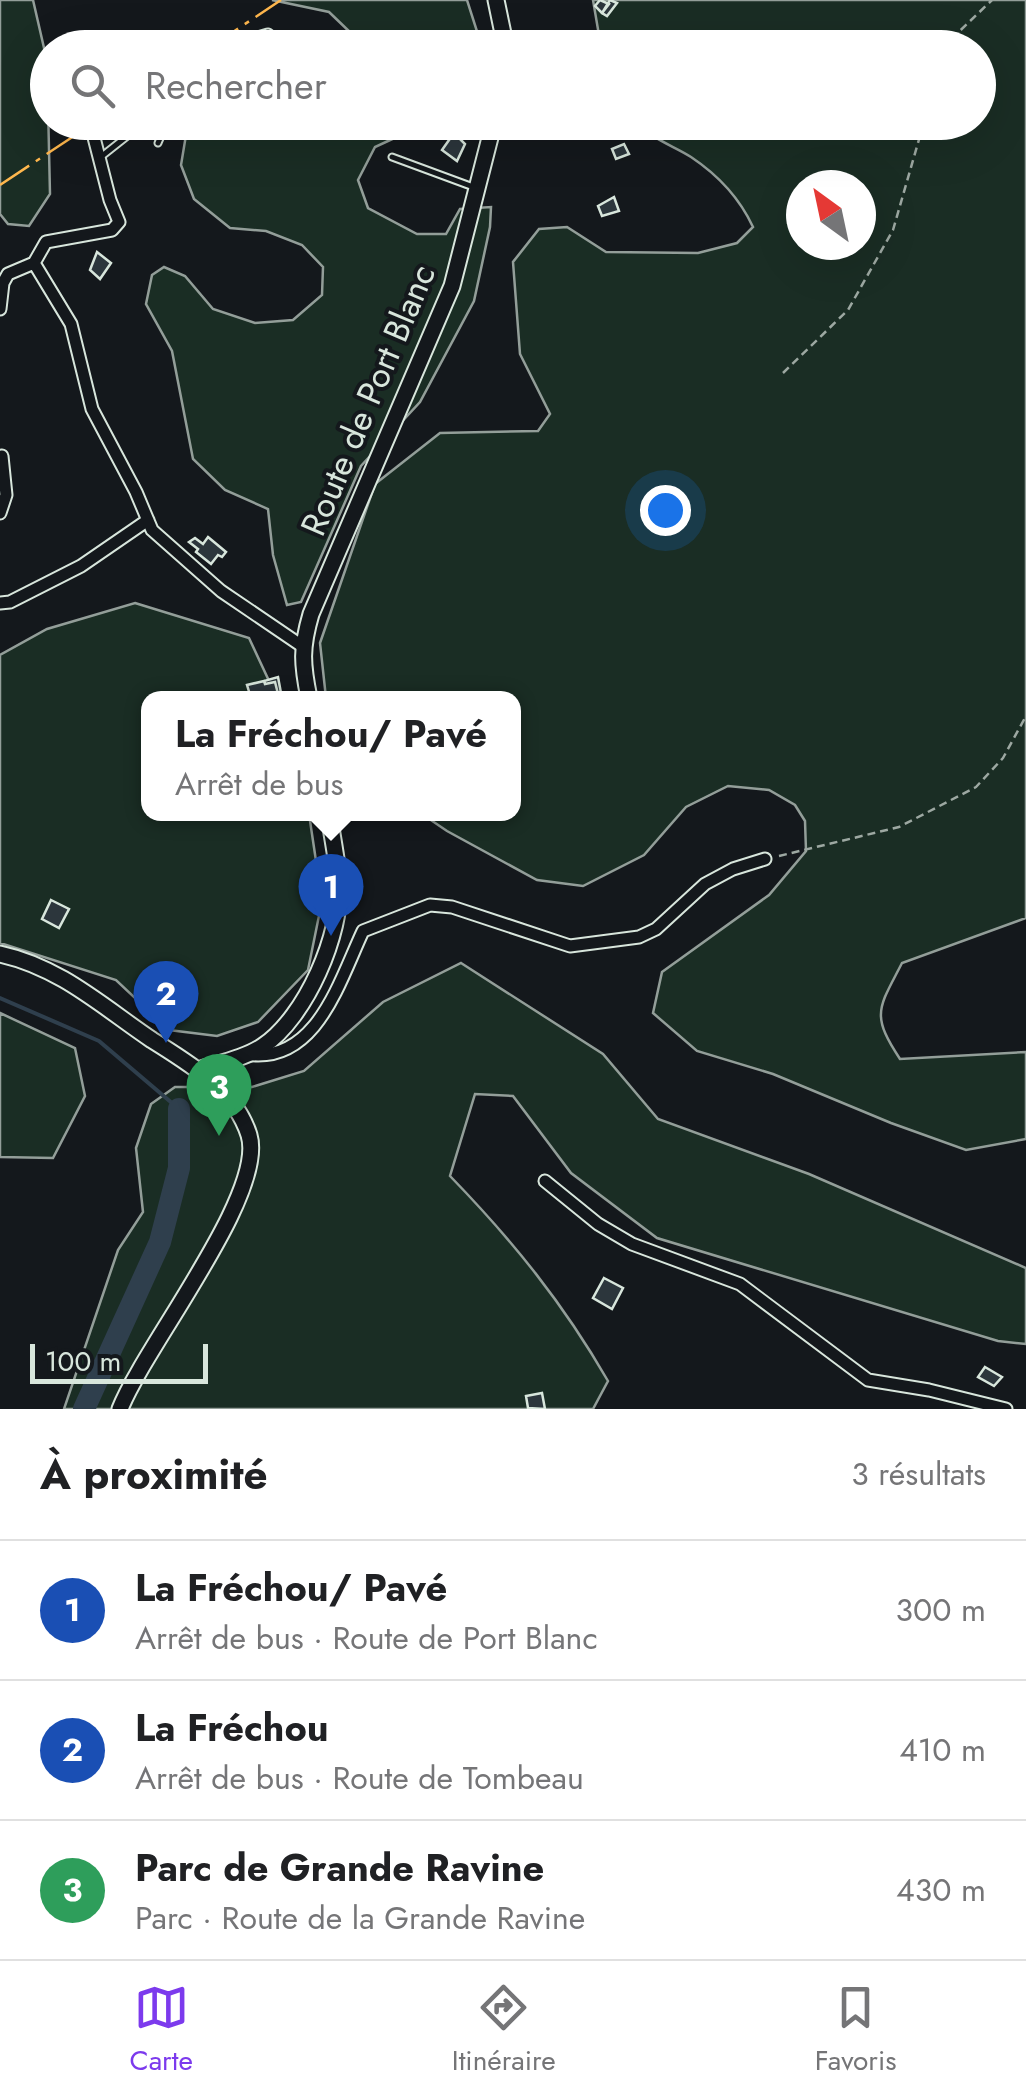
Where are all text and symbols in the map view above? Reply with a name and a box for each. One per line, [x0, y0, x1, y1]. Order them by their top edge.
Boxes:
search box [30, 30, 996, 140]
icon: search [65, 58, 120, 113]
text: Rechercher [145, 58, 327, 113]
north arrow [786, 170, 876, 260]
street label: Route de Port Blanc [288, 257, 448, 543]
your location [640, 485, 691, 536]
popup [141, 691, 521, 821]
text: La Fréchou/ Pavé [175, 706, 487, 761]
text: Arrêt de bus [175, 761, 343, 807]
pin: 1 [298, 854, 364, 936]
pin: 2 [134, 960, 198, 1043]
pin: 3 [186, 1054, 252, 1136]
scale bar [30, 1339, 208, 1384]
text: 100 m [45, 1341, 121, 1382]
text: À proximité [40, 1444, 268, 1505]
text: 3 résultats [851, 1451, 986, 1497]
text: La Fréchou/ Pavé [135, 1560, 447, 1615]
text: 1 [64, 1587, 81, 1633]
text: 300 m [896, 1587, 986, 1633]
text: Arrêt de bus · Route de Port Blanc [135, 1615, 598, 1661]
text: La Fréchou [135, 1700, 329, 1755]
text: 2 [62, 1727, 83, 1773]
text: 410 m [899, 1727, 986, 1773]
text: Arrêt de bus · Route de Tombeau [135, 1755, 584, 1801]
text: Parc de Grande Ravine [135, 1840, 544, 1895]
text: 3 [63, 1867, 82, 1913]
text: 430 m [896, 1867, 986, 1913]
text: Parc · Route de la Grande Ravine [135, 1895, 585, 1941]
tab: Carte [129, 1980, 193, 2081]
tab: Itinéraire [452, 1980, 556, 2081]
tab: Favoris [815, 1980, 897, 2081]

